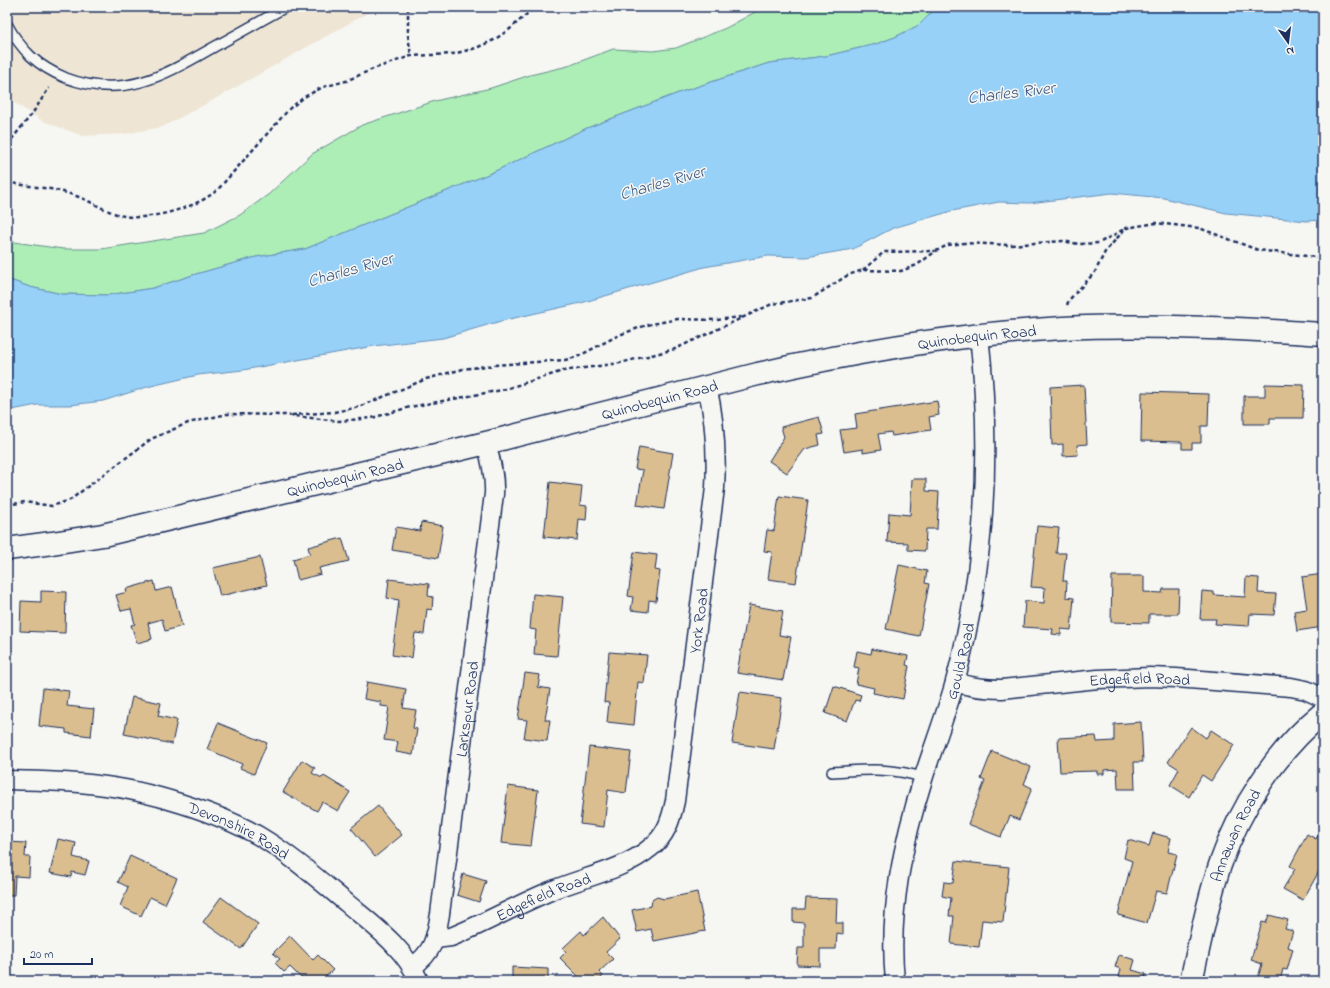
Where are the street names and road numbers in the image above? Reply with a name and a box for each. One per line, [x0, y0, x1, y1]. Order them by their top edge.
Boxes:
street label: Quinobequin Road [917, 320, 1037, 357]
street label: Quinobequin Road [599, 375, 721, 427]
street label: Quinobequin Road [285, 453, 406, 504]
street label: York Road [684, 587, 716, 655]
street label: Gould Road [940, 621, 982, 703]
street label: Larkspur Road [450, 660, 486, 758]
street label: Edgefield Road [1088, 667, 1191, 694]
street label: Annawan Road [1205, 785, 1268, 885]
street label: Devonshire Road [183, 796, 294, 866]
street label: Edgefield Road [492, 868, 594, 929]

